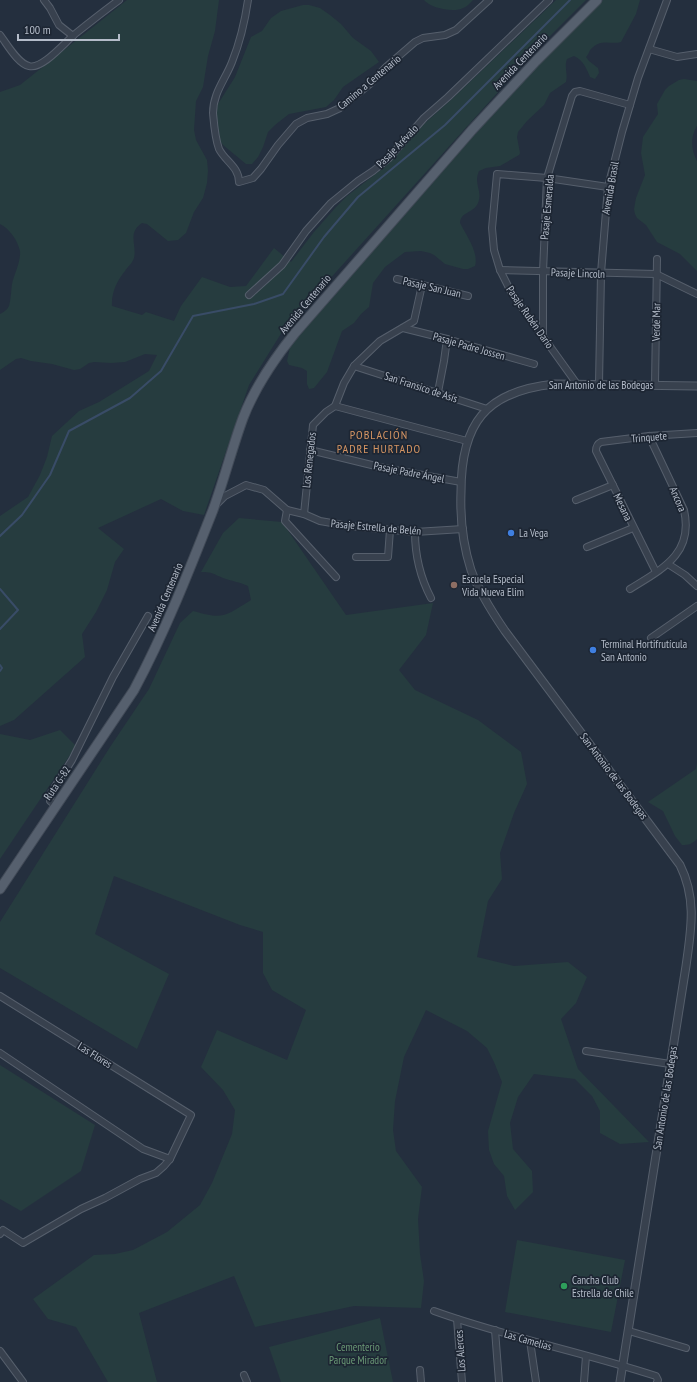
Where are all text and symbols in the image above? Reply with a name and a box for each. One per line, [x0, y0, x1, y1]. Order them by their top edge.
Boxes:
scale bar [18, 16, 119, 42]
text: 100 m [24, 22, 51, 37]
street label: Avenida Centenario [489, 30, 551, 92]
street label: Camino a Centenario [334, 51, 404, 113]
street label: Pasaje Arévalo [373, 121, 421, 171]
street label: Avenida Brasil [598, 160, 622, 216]
street label: Pasaje Esmeralda [537, 174, 557, 240]
street label: Pasaje Lincoln [551, 265, 605, 281]
street label: Avenida Centenario [276, 271, 334, 337]
street label: Pasaje San Juan [402, 274, 463, 301]
street label: Pasaje Rubén Darío [503, 283, 557, 351]
street label: Verde Mar [649, 303, 663, 342]
street label: Pasaje Padre Jossen [431, 329, 507, 363]
street label: San Fransico de Asís [383, 369, 460, 406]
street label: San Antonio de las Bodegas [549, 378, 654, 392]
district label: POBLACIÓN PADRE HURTADO [337, 427, 421, 456]
street label: Trinquete [631, 428, 668, 446]
street label: Los Renegados [299, 431, 319, 489]
street label: Pasaje Padre Ángel [372, 458, 446, 486]
street label: Ancora [666, 484, 690, 514]
street label: Mesana [610, 491, 636, 523]
street label: Pasaje Estrella de Belén [330, 516, 422, 538]
place label: La Vega [519, 526, 548, 540]
marker: La Vega [506, 528, 516, 538]
street label: Avenida Centenario [144, 560, 186, 633]
place label: Escuela Especial Vida Nueva Elim [461, 572, 524, 599]
marker: Escuela Especial Vida Nueva Elim [449, 580, 459, 590]
place label: Terminal Hortifrutícula San Antonio [601, 637, 687, 664]
marker: Terminal Hortifrutícula San Antonio [588, 645, 598, 655]
street label: San Antonio de las Bodegas [577, 730, 651, 822]
street label: Ruta G-82 [40, 763, 74, 803]
street label: Las Flores [75, 1039, 115, 1071]
street label: San Antonio de las Bodegas [650, 1045, 680, 1151]
place label: Cancha Club Estrella de Chile [572, 1273, 634, 1300]
marker: Cancha Club Estrella de Chile [559, 1281, 569, 1291]
street label: Las Camelias [503, 1327, 554, 1354]
street label: Los Alerces [452, 1329, 468, 1372]
park label: Cementerio Parque Mirador [329, 1340, 387, 1367]

